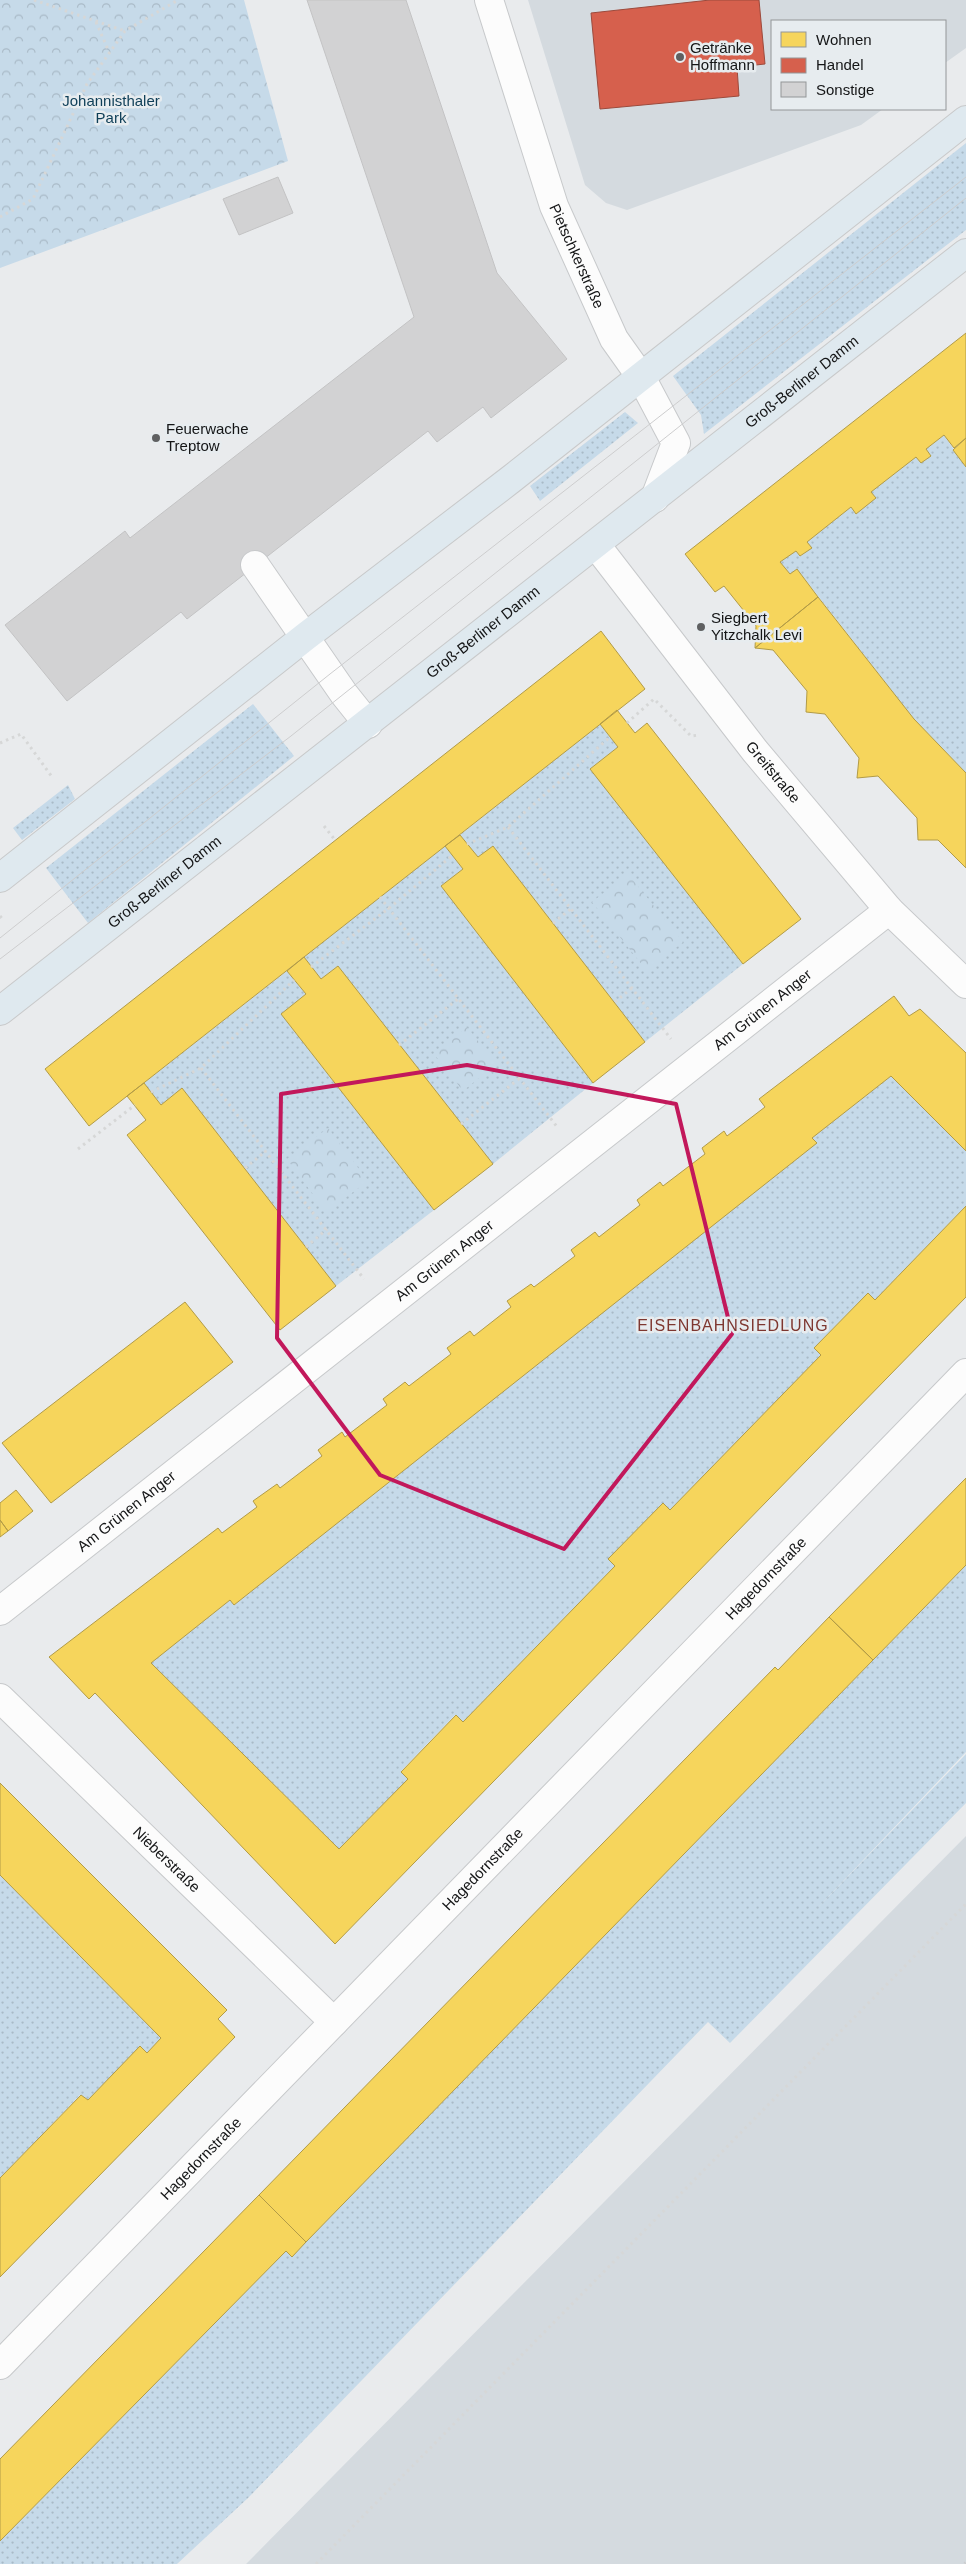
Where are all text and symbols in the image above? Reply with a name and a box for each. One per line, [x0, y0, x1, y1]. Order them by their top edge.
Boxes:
legend [771, 20, 946, 110]
text: Wohnen [816, 31, 872, 48]
place label: Getränke Hoffmann [690, 39, 755, 73]
marker: Getränke Hoffmann [674, 51, 686, 63]
text: Handel [816, 56, 864, 73]
text: Sonstige [816, 81, 874, 98]
park label: Johannisthaler Park [62, 92, 160, 126]
street label: Pietschkerstraße [546, 201, 608, 311]
street label: Groß-Berliner Damm [741, 332, 861, 431]
place label: Feuerwache Treptow [166, 420, 249, 454]
marker: Feuerwache Treptow [150, 432, 162, 444]
street label: Groß-Berliner Damm [423, 582, 543, 681]
place label: Siegbert Yitzchalk Levi [711, 609, 802, 643]
marker: Siegbert Yitzchalk Levi [695, 621, 707, 633]
street label: Greifstraße [743, 738, 804, 806]
street label: Groß-Berliner Damm [104, 832, 224, 931]
street label: Am Grünen Anger [710, 966, 815, 1053]
street label: Am Grünen Anger [392, 1216, 497, 1304]
district label: EISENBAHNSIEDLUNG [637, 1317, 829, 1334]
street label: Am Grünen Anger [74, 1467, 179, 1555]
street label: Hagedornstraße [722, 1533, 810, 1623]
street label: Nieberstraße [130, 1823, 204, 1895]
street label: Hagedornstraße [439, 1824, 526, 1914]
street label: Hagedornstraße [157, 2114, 244, 2203]

